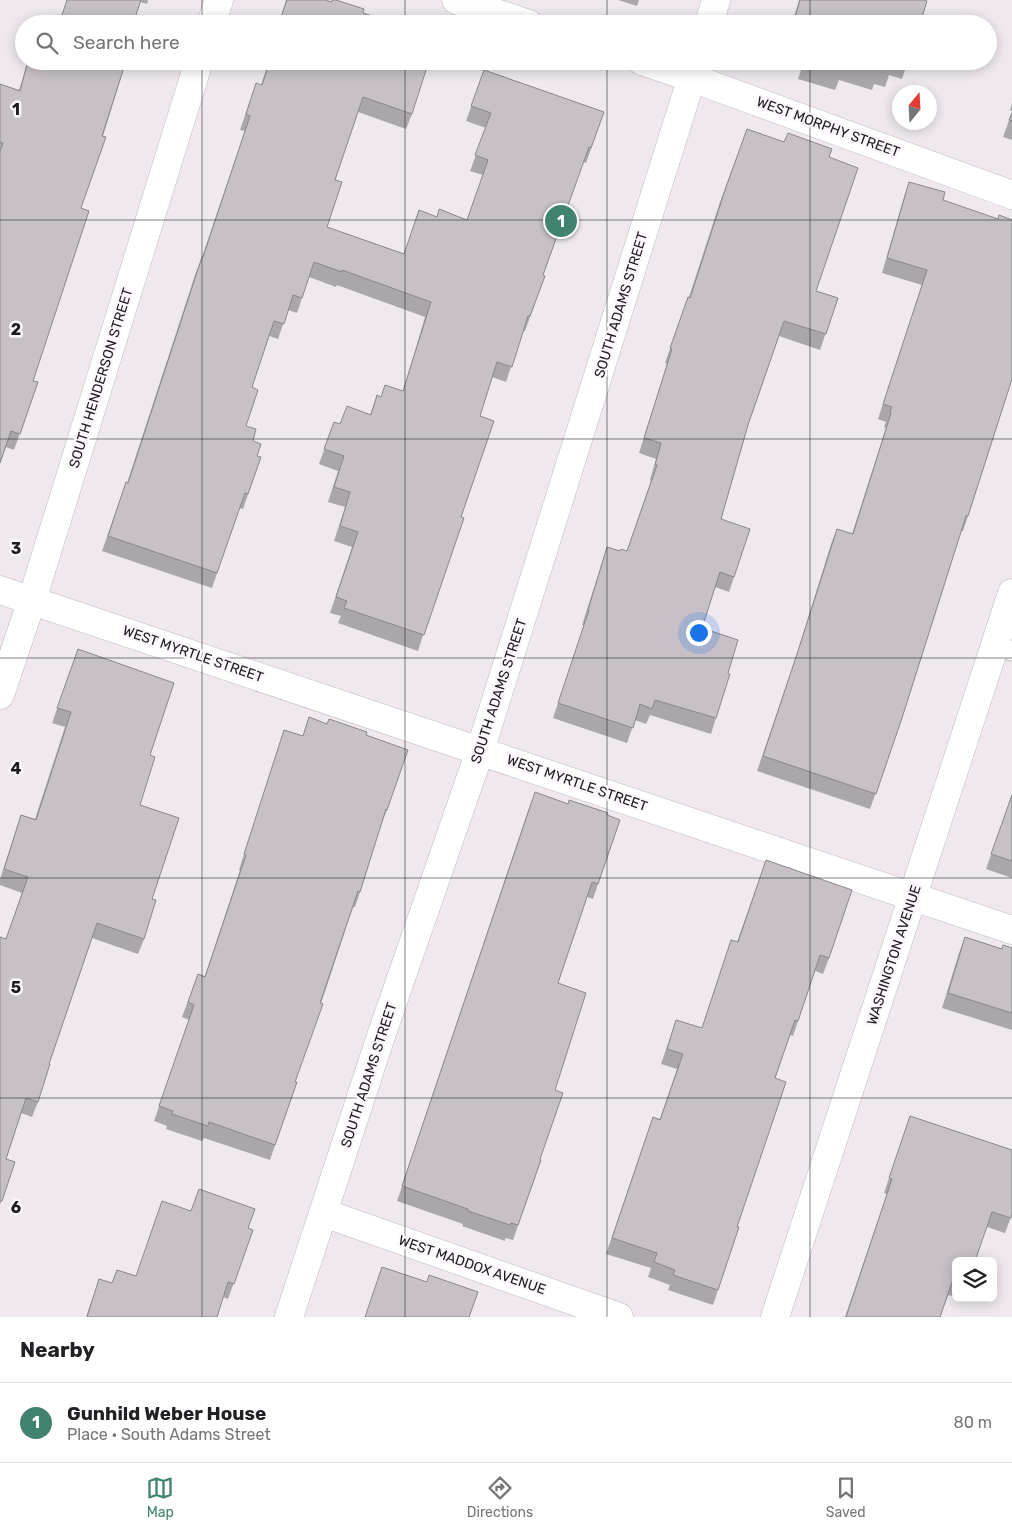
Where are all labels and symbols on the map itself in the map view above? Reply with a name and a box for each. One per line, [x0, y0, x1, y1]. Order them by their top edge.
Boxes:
north arrow [892, 85, 937, 130]
street label: WEST MORPHY STREET [754, 93, 902, 161]
text: 1 [12, 100, 20, 119]
pin: 1 [545, 202, 577, 240]
street label: SOUTH ADAMS STREET [591, 230, 651, 380]
street label: SOUTH HENDERSON STREET [65, 286, 137, 470]
text: 2 [11, 320, 21, 339]
text: 3 [11, 539, 21, 558]
street label: SOUTH ADAMS STREET [467, 616, 531, 766]
your location [686, 620, 712, 646]
street label: WEST MYRTLE STREET [120, 622, 266, 686]
street label: WEST MYRTLE STREET [504, 751, 650, 815]
text: 4 [11, 759, 22, 778]
street label: WASHINGTON AVENUE [863, 883, 925, 1027]
text: 5 [11, 978, 21, 997]
street label: SOUTH ADAMS STREET [337, 1000, 401, 1150]
text: 6 [11, 1198, 21, 1217]
street label: WEST MADDOX AVENUE [396, 1232, 548, 1298]

